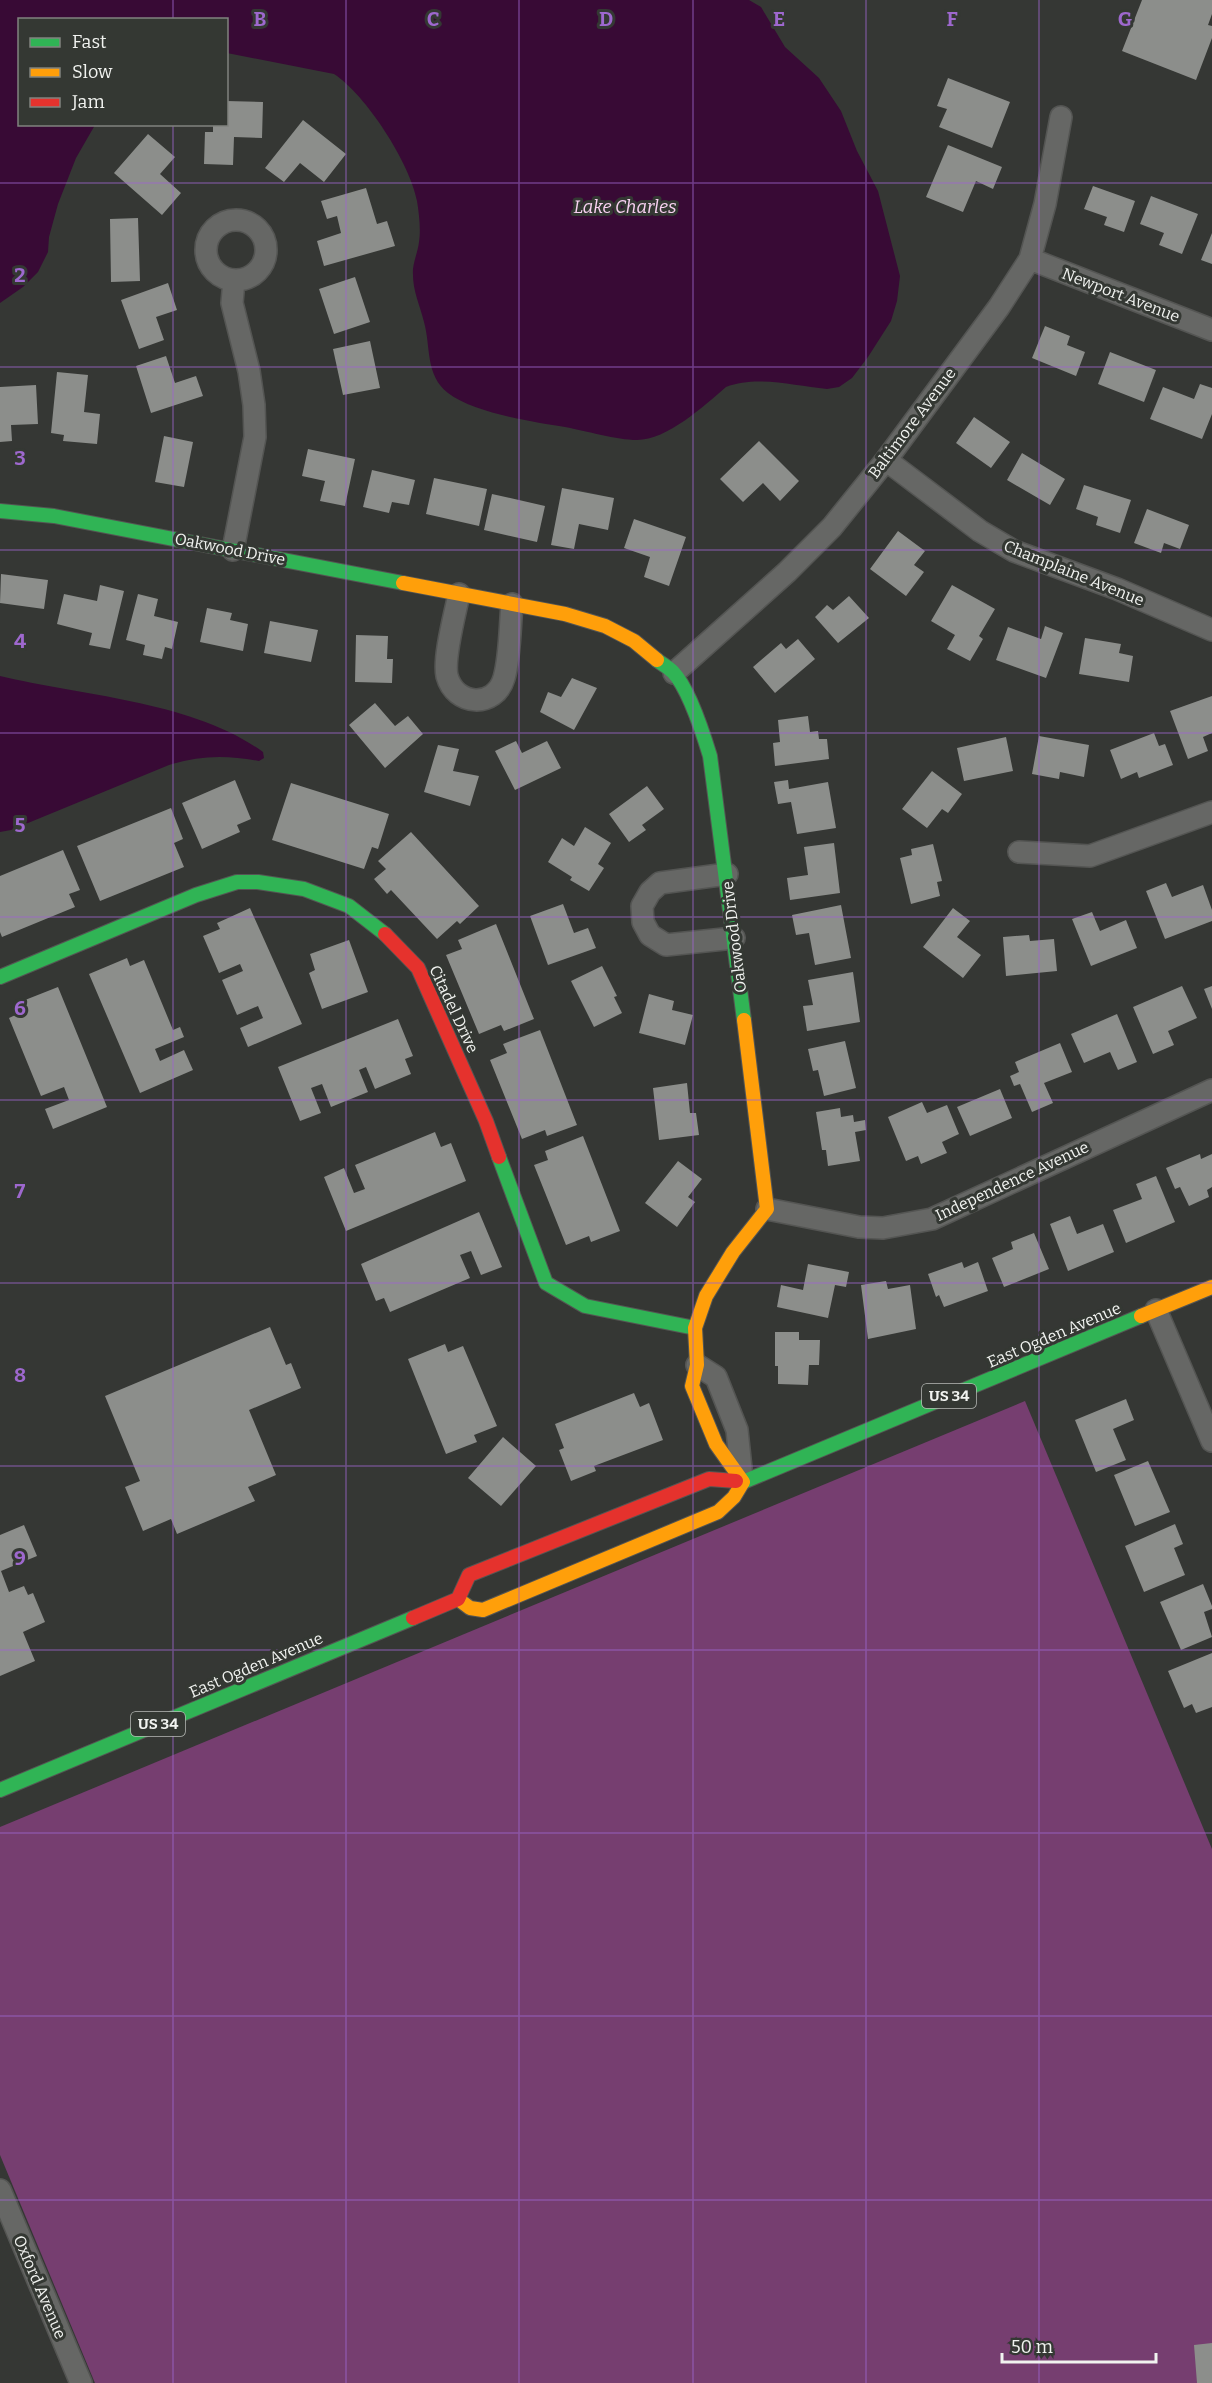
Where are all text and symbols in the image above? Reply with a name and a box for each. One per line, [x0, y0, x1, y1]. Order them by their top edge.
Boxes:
text: B [254, 7, 267, 31]
text: C [427, 7, 439, 31]
text: D [599, 7, 613, 31]
text: E [773, 7, 785, 31]
text: F [946, 7, 958, 31]
text: G [1118, 7, 1132, 31]
legend [18, 18, 228, 126]
text: Fast [72, 31, 107, 53]
text: Slow [72, 61, 113, 83]
text: Jam [71, 91, 105, 113]
water label: Lake Charles [573, 196, 677, 218]
text: 2 [14, 263, 26, 287]
street label: Newport Avenue [1059, 264, 1183, 326]
street label: Baltimore Avenue [864, 364, 960, 482]
text: 3 [14, 446, 26, 470]
street label: Oakwood Drive [173, 529, 287, 569]
street label: Champlaine Avenue [1001, 536, 1147, 610]
text: 4 [14, 629, 26, 653]
text: 5 [15, 813, 26, 837]
street label: Oakwood Drive [718, 880, 750, 994]
street label: Citadel Drive [425, 962, 483, 1056]
text: 6 [14, 996, 26, 1020]
street label: Independence Avenue [932, 1137, 1092, 1225]
text: 7 [15, 1179, 26, 1203]
street label: East Ogden Avenue [984, 1298, 1124, 1372]
text: 8 [14, 1363, 26, 1387]
road number: US 34 [922, 1384, 976, 1408]
text: 9 [14, 1546, 26, 1570]
street label: East Ogden Avenue [186, 1628, 326, 1702]
road number: US 34 [131, 1712, 185, 1736]
street label: Oxford Avenue [10, 2232, 70, 2342]
scale bar [1002, 2326, 1156, 2364]
text: 50 m [1011, 2336, 1053, 2358]

